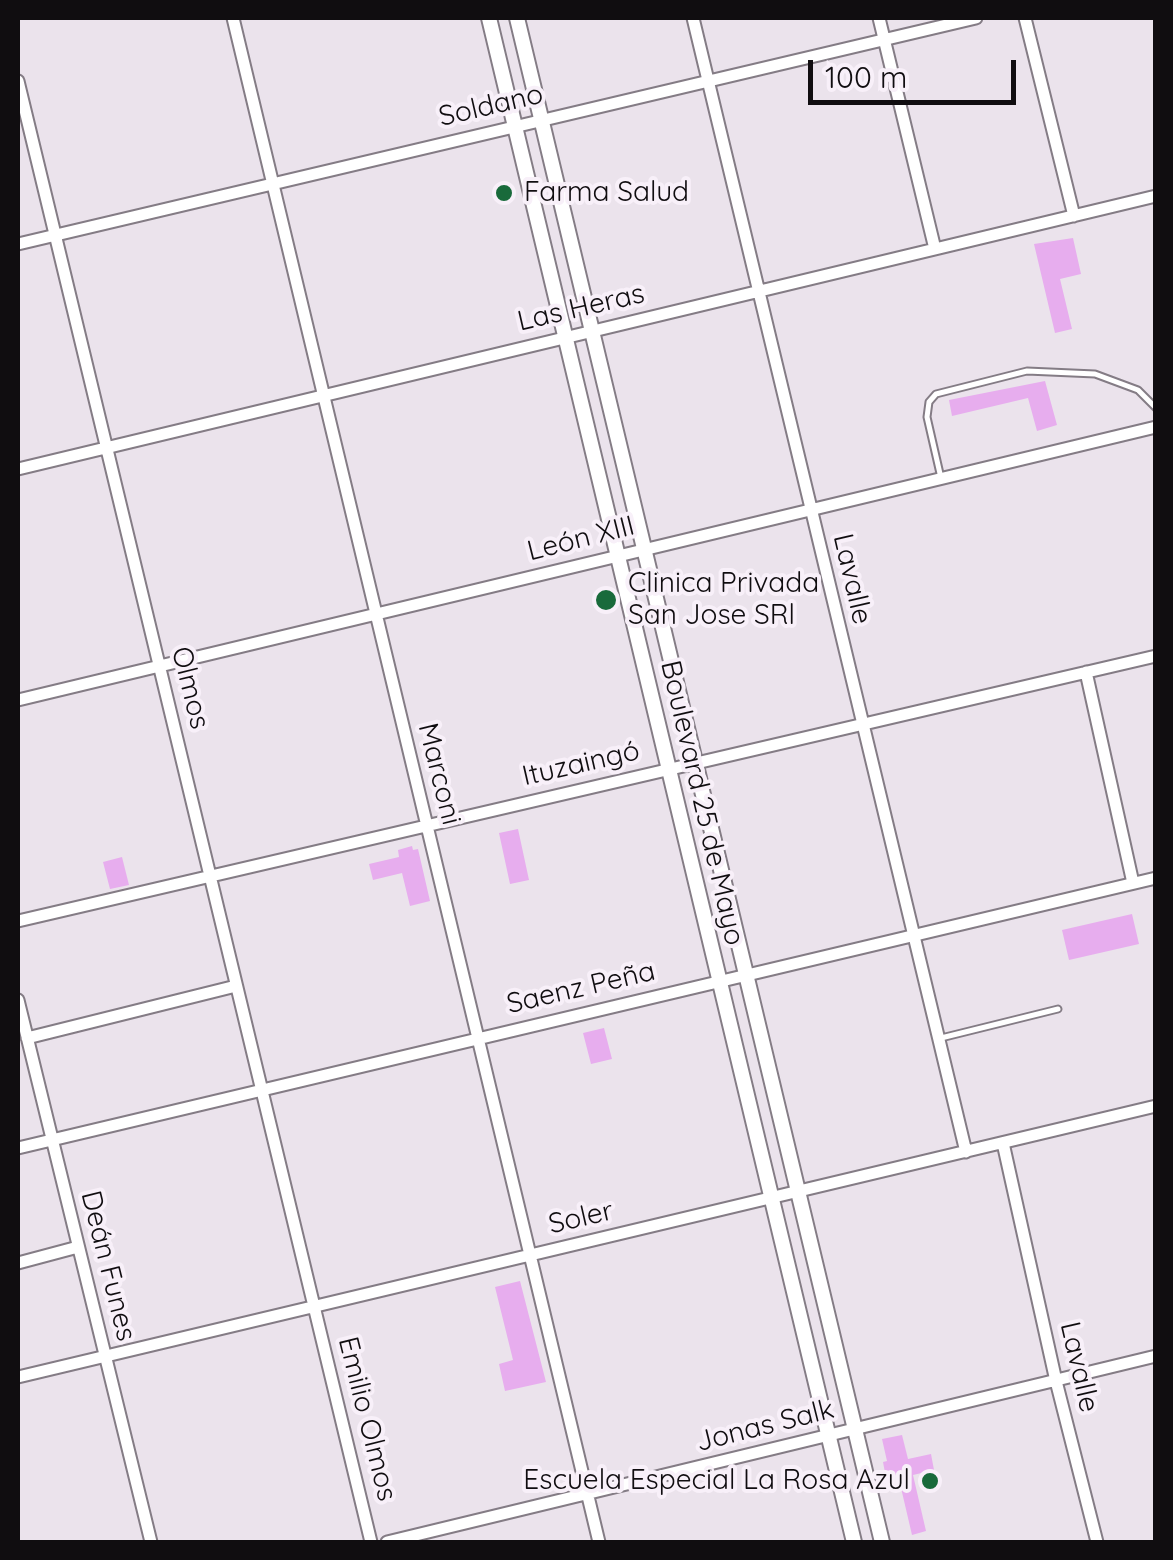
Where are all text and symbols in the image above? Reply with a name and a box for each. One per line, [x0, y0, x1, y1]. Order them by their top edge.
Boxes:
scale bar [813, 40, 1020, 102]
text: 100 m [825, 58, 907, 96]
street label: Soldano [436, 78, 546, 134]
place label: Farma Salud [524, 176, 689, 210]
marker: Farma Salud [493, 182, 515, 204]
street label: Las Heras [514, 277, 648, 339]
street label: León XIII [524, 509, 638, 569]
street label: Lavalle [825, 531, 879, 627]
place label: Clinica Privada San Jose SRl [628, 567, 819, 633]
marker: Clinica Privada San Jose SRl [593, 587, 619, 613]
street label: Olmos [164, 643, 216, 733]
street label: Boulevard 25 de Mayo [653, 657, 751, 949]
street label: Marconi [410, 720, 468, 828]
street label: Ituzaingó [519, 734, 643, 794]
street label: Saenz Peña [504, 955, 658, 1021]
street label: Deán Funes [73, 1187, 143, 1345]
street label: Soler [545, 1194, 617, 1242]
street label: Lavalle [1052, 1319, 1106, 1415]
street label: Emilio Olmos [330, 1333, 404, 1505]
street label: Jonas Salk [693, 1393, 837, 1459]
place label: Escuela Especial La Rosa Azul [523, 1464, 910, 1498]
marker: Escuela Especial La Rosa Azul [919, 1470, 941, 1492]

